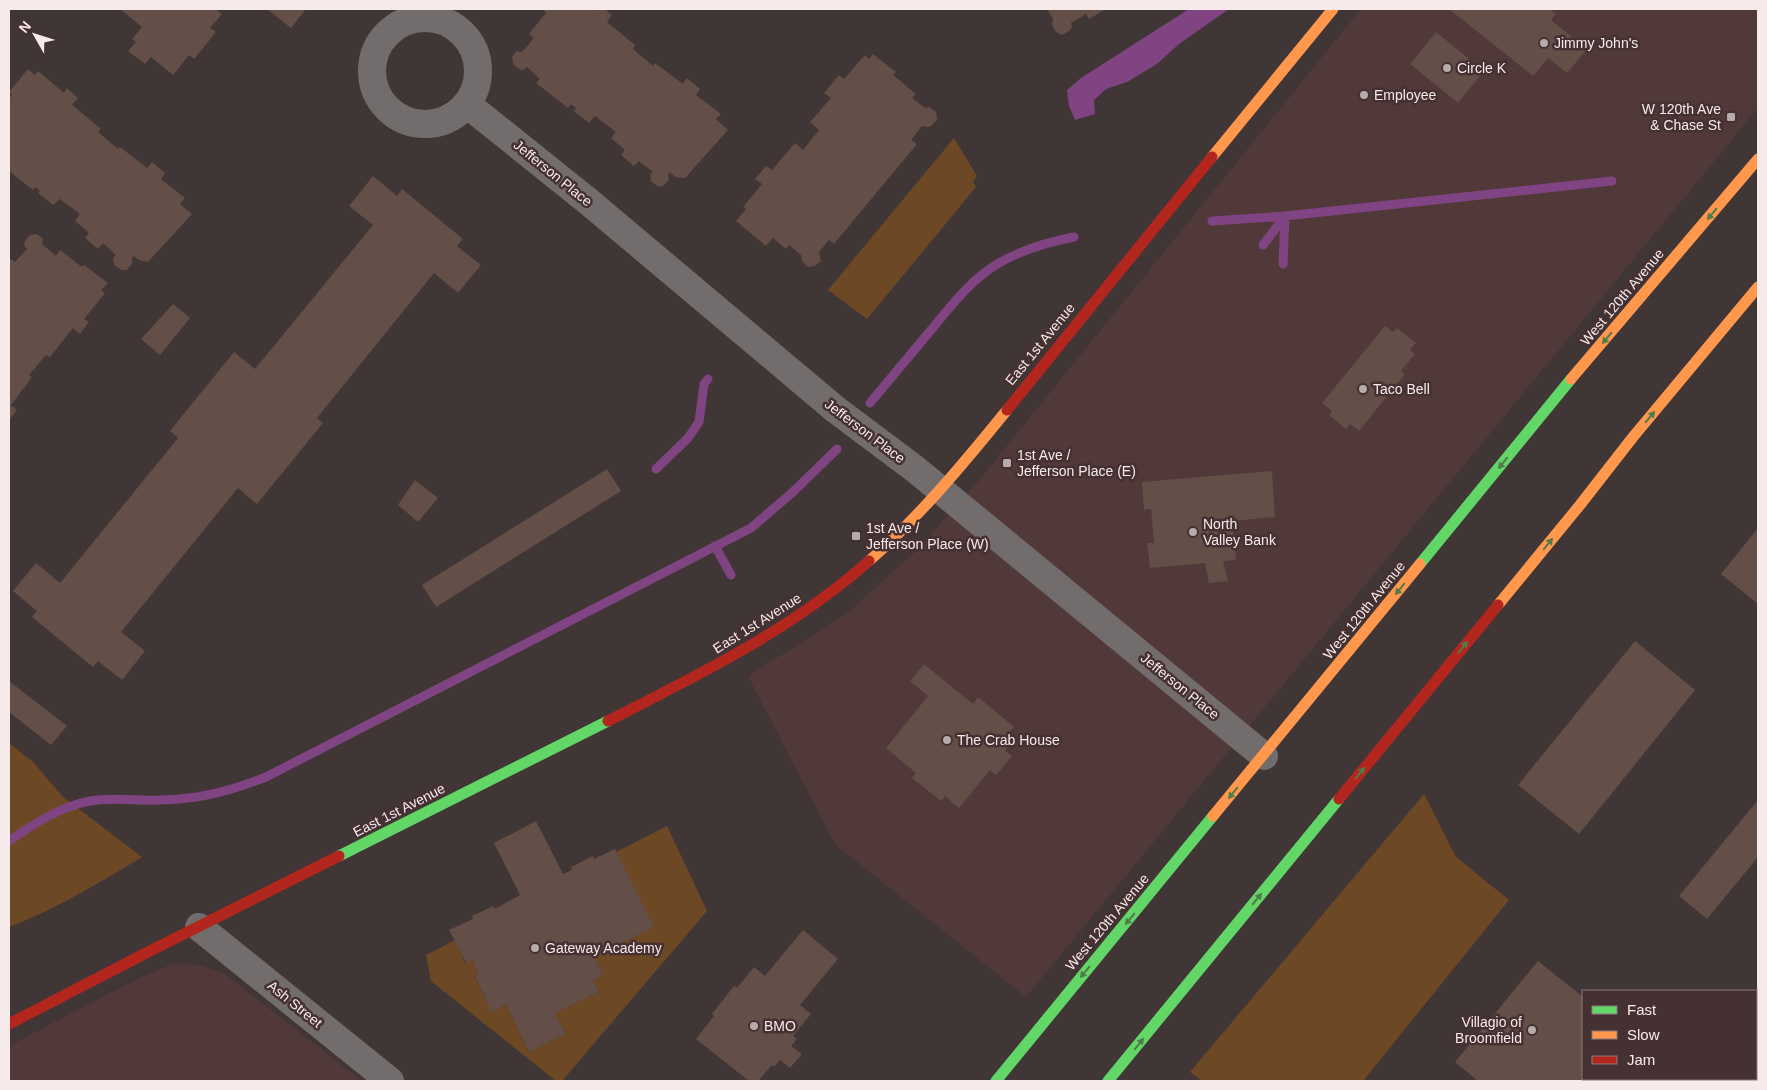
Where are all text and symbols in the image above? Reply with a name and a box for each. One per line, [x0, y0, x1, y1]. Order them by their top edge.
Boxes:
north arrow [10, 10, 60, 60]
text: N [15, 18, 34, 36]
place label: Jimmy John's [1554, 35, 1638, 51]
marker: Jimmy John's [1538, 37, 1550, 49]
place label: Circle K [1457, 60, 1507, 76]
marker: Circle K [1441, 62, 1453, 74]
place label: Employee [1374, 87, 1436, 103]
marker: Employee [1358, 89, 1370, 101]
place label: W 120th Ave & Chase St [1642, 101, 1721, 133]
marker: W 120th Ave & Chase St [1725, 111, 1737, 123]
street label: Jefferson Place [511, 136, 596, 210]
one-way arrow [1706, 207, 1717, 220]
street label: West 120th Avenue [1577, 245, 1667, 348]
street label: East 1st Avenue [1002, 300, 1078, 388]
one-way arrow [1601, 331, 1612, 344]
place label: Taco Bell [1373, 381, 1430, 397]
marker: Taco Bell [1357, 383, 1369, 395]
street label: Jefferson Place [822, 396, 908, 466]
one-way arrow [1644, 411, 1655, 423]
place label: 1st Ave / Jefferson Place (E) [1017, 447, 1136, 479]
one-way arrow [1498, 456, 1509, 469]
marker: 1st Ave / Jefferson Place (E) [1001, 457, 1013, 469]
place label: North Valley Bank [1203, 516, 1277, 548]
place label: 1st Ave / Jefferson Place (W) [866, 520, 989, 552]
marker: North Valley Bank [1187, 526, 1199, 538]
marker: 1st Ave / Jefferson Place (W) [850, 530, 862, 542]
one-way arrow [1543, 537, 1554, 550]
street label: West 120th Avenue [1320, 558, 1408, 662]
one-way arrow [1395, 582, 1406, 595]
street label: East 1st Avenue [710, 589, 804, 657]
one-way arrow [1458, 641, 1469, 654]
street label: Jefferson Place [1138, 649, 1223, 723]
place label: The Crab House [957, 732, 1060, 748]
marker: The Crab House [941, 734, 953, 746]
one-way arrow [1355, 767, 1366, 780]
street label: East 1st Avenue [350, 780, 448, 840]
one-way arrow [1228, 787, 1239, 800]
street label: West 120th Avenue [1062, 870, 1152, 973]
one-way arrow [1252, 892, 1263, 905]
one-way arrow [1124, 912, 1135, 925]
place label: Gateway Academy [545, 940, 662, 956]
marker: Gateway Academy [529, 942, 541, 954]
one-way arrow [1080, 966, 1091, 979]
street label: Ash Street [265, 977, 326, 1031]
legend [1582, 990, 1757, 1080]
text: Fast [1627, 1001, 1657, 1018]
place label: Villagio of Broomfield [1455, 1014, 1522, 1046]
place label: BMO [764, 1018, 796, 1034]
marker: BMO [748, 1020, 760, 1032]
marker: Villagio of Broomfield [1526, 1024, 1538, 1036]
text: Slow [1627, 1026, 1660, 1043]
one-way arrow [1134, 1037, 1145, 1050]
text: Jam [1627, 1051, 1655, 1068]

